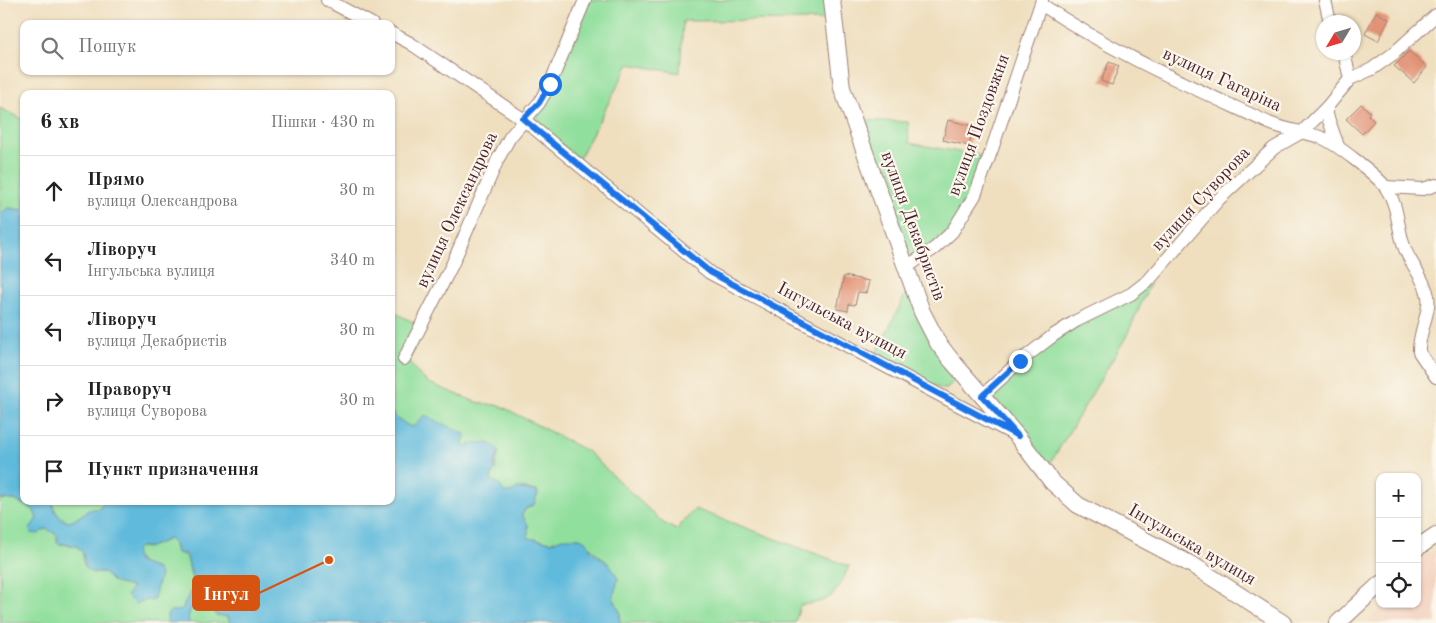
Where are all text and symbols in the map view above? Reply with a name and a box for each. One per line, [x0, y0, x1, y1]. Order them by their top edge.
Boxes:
north arrow [1316, 15, 1361, 60]
search box [20, 20, 395, 75]
icon: search [38, 34, 66, 62]
text: Пошук [78, 38, 136, 57]
street label: вулиця Гагаріна [1160, 45, 1284, 115]
street label: вулиця Поздовжня [945, 52, 1013, 198]
route start [539, 73, 562, 96]
text: 6 хв [40, 112, 79, 133]
text: Пішки · 430 m [271, 115, 375, 131]
street label: вулиця Олександрова [413, 129, 501, 291]
street label: вулиця Суворова [1148, 143, 1254, 255]
street label: вулиця Декабристів [878, 149, 948, 303]
text: Прямо [87, 171, 145, 190]
icon: ahead [40, 177, 68, 205]
text: 30 m [339, 183, 375, 199]
text: вулиця Олександрова [87, 194, 238, 210]
text: Ліворуч [87, 241, 157, 260]
icon: left [40, 247, 68, 275]
text: 340 m [330, 253, 375, 269]
text: Інгульська вулиця [87, 264, 215, 280]
street label: Інгульська вулиця [774, 279, 910, 363]
text: Ліворуч [87, 311, 157, 330]
icon: left [40, 317, 68, 345]
text: 30 m [339, 323, 375, 339]
text: вулиця Декабристів [87, 334, 227, 350]
route end [1009, 350, 1032, 373]
text: Праворуч [87, 381, 172, 400]
icon: right [40, 387, 68, 415]
text: 30 m [339, 393, 375, 409]
text: вулиця Суворова [87, 404, 207, 420]
icon: arrive [40, 457, 68, 485]
text: Пункт призначення [87, 461, 259, 480]
map controls [1376, 473, 1421, 608]
button: + [1376, 473, 1421, 518]
street label: Інгульська вулиця [1125, 501, 1259, 589]
button: − [1376, 518, 1421, 563]
button: locate [1376, 563, 1421, 608]
callout: Інгул [193, 576, 259, 610]
text: Інгул [203, 586, 249, 605]

